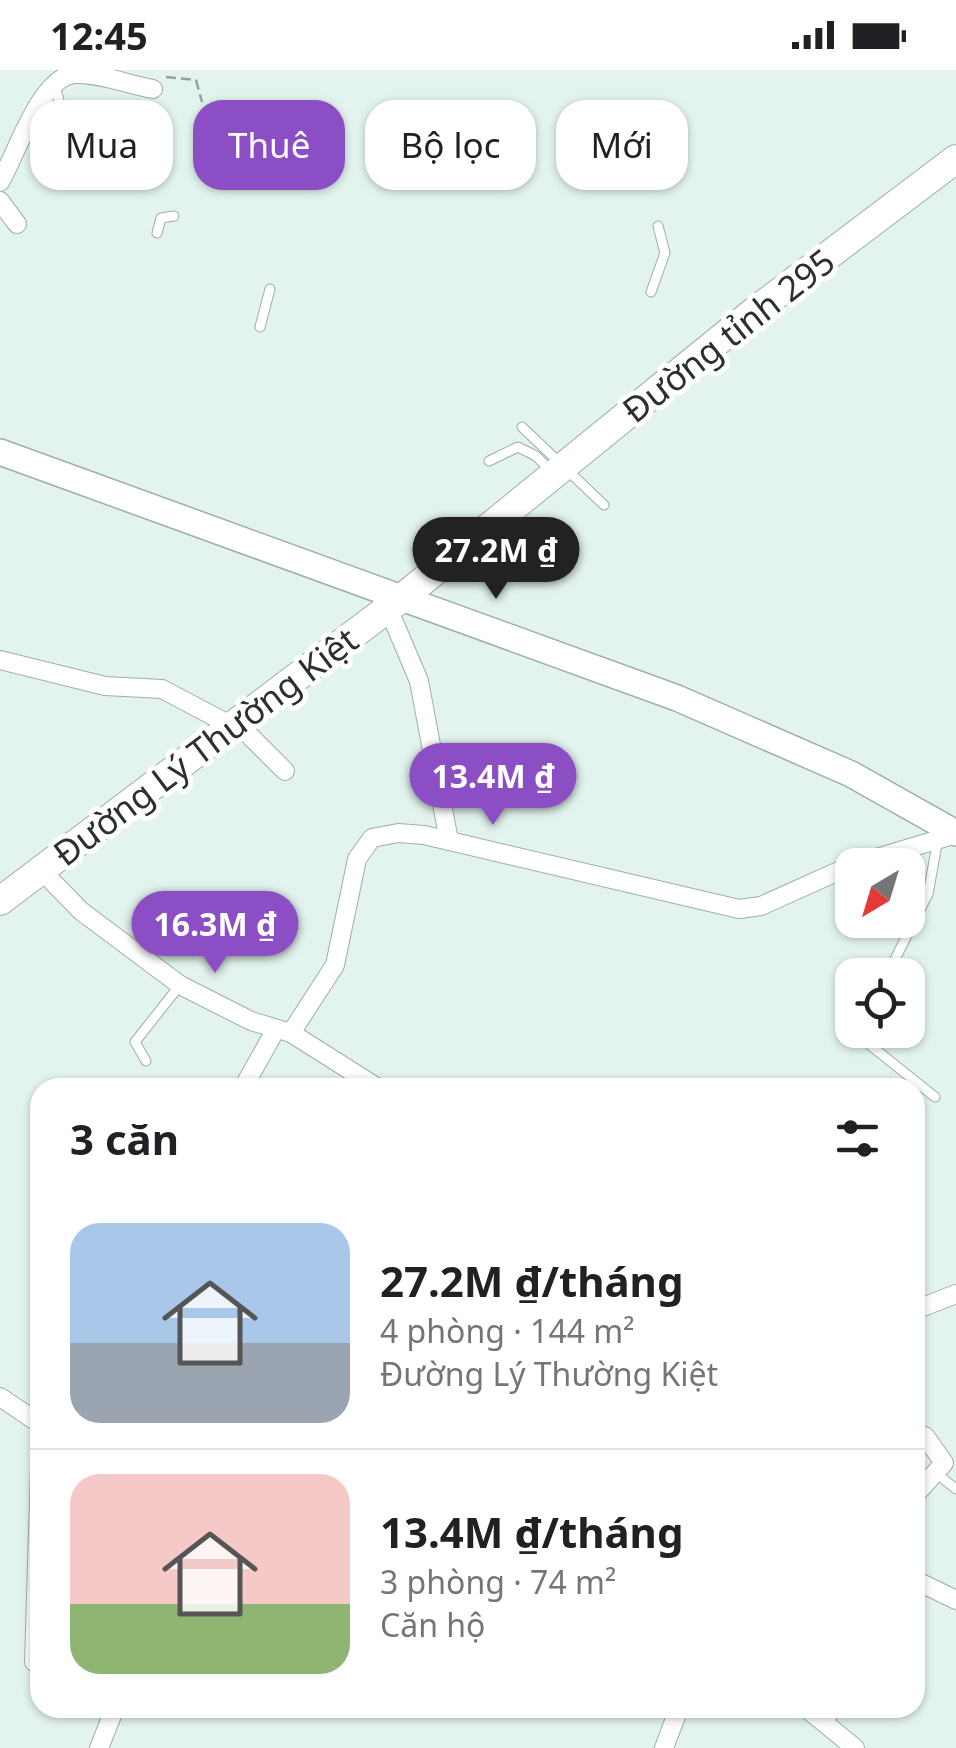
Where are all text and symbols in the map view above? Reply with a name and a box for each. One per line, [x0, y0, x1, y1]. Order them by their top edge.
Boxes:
text: 12:45 [50, 9, 148, 61]
chip: Mua [30, 100, 173, 190]
chip: Thuê [193, 100, 345, 190]
chip: Bộ lọc [365, 100, 536, 190]
chip: Mới [556, 100, 688, 190]
street label: Đường tỉnh 295 [612, 237, 844, 433]
pin: 27.2M ₫ [404, 517, 588, 602]
text: 27.2M ₫ [434, 528, 558, 571]
street label: Đường Lý Thường Kiệt [43, 616, 367, 876]
pin: 13.4M ₫ [401, 743, 585, 828]
text: 13.4M ₫ [431, 754, 555, 797]
north arrow [835, 848, 925, 938]
map controls [835, 848, 925, 1048]
pin: 16.3M ₫ [123, 891, 307, 976]
text: 16.3M ₫ [153, 902, 277, 945]
button: locate [835, 958, 925, 1048]
text: 3 căn [70, 1110, 179, 1167]
icon: filters [830, 1111, 885, 1166]
text: 27.2M ₫/tháng [380, 1252, 683, 1309]
icon: home [150, 1263, 270, 1383]
text: 4 phòng · 144 m² [380, 1309, 634, 1352]
text: Đường Lý Thường Kiệt [380, 1352, 718, 1395]
text: 13.4M ₫/tháng [380, 1503, 683, 1560]
icon: home [150, 1514, 270, 1634]
text: 3 phòng · 74 m² [380, 1560, 616, 1603]
text: Căn hộ [380, 1603, 485, 1646]

